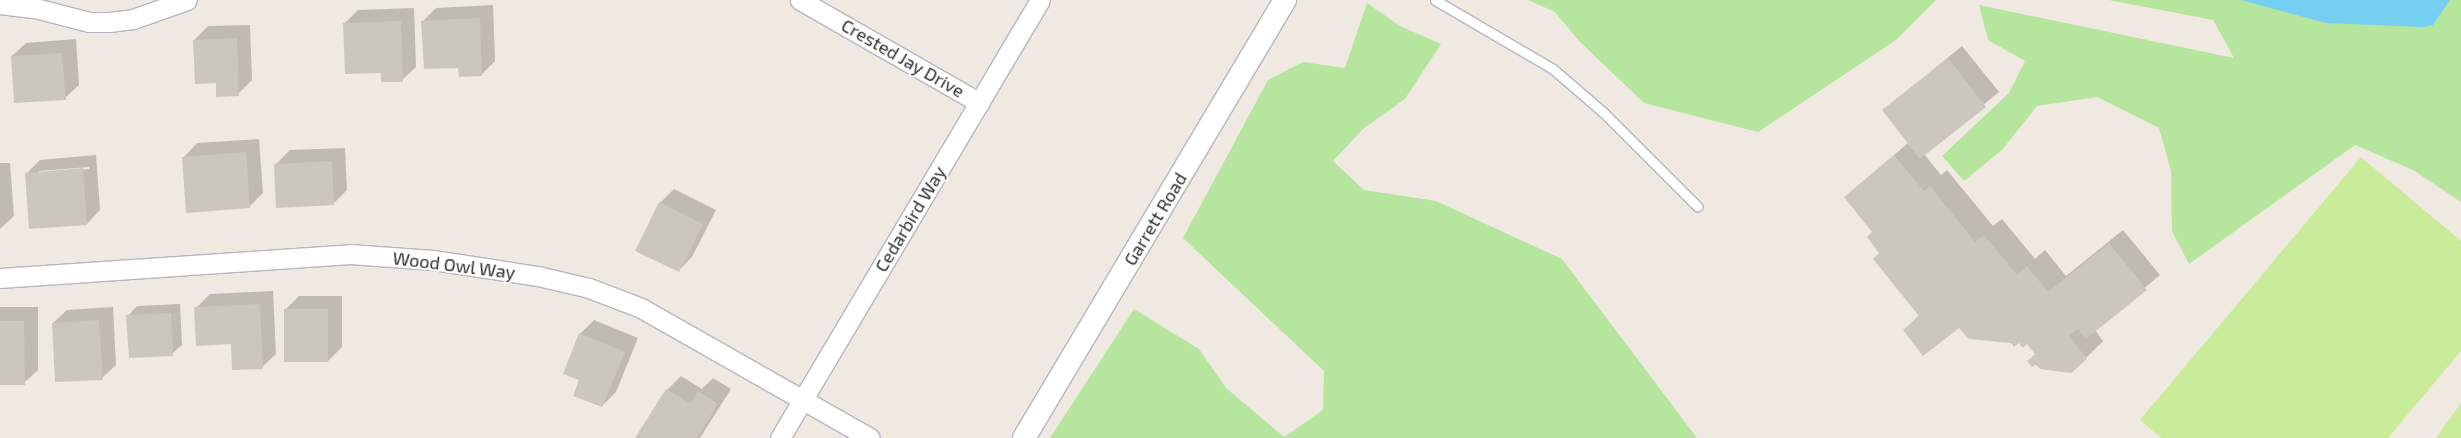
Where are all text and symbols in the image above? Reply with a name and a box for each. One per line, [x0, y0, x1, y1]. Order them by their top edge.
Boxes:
street label: Crested Jay Drive [837, 14, 969, 102]
street label: Cedarbird Way [870, 162, 950, 276]
street label: Garrett Road [1119, 169, 1191, 269]
street label: Wood Owl Way [391, 247, 517, 283]

